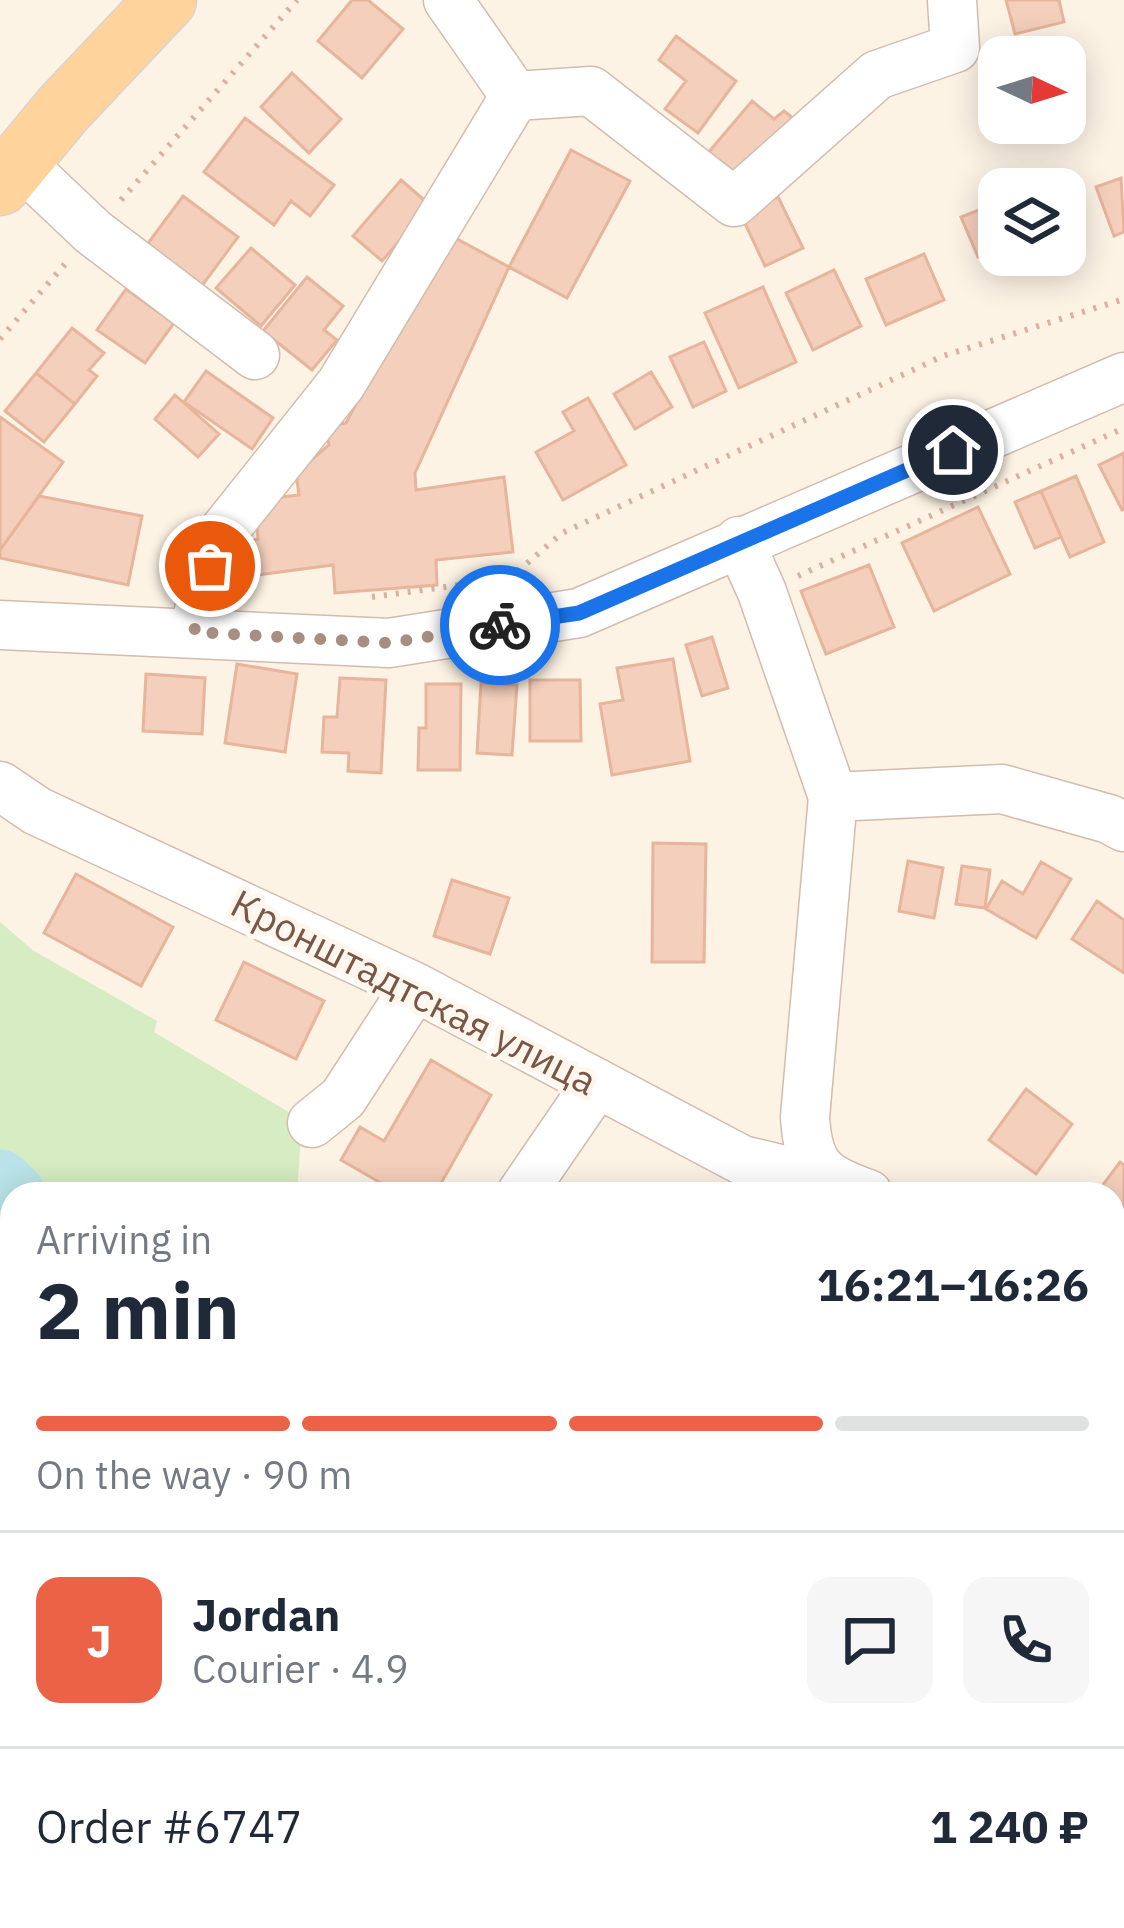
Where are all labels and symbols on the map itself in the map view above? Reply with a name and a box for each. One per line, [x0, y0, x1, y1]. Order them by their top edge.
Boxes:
north arrow [978, 36, 1086, 144]
pin [902, 399, 1004, 501]
pin [159, 515, 261, 617]
courier [440, 565, 560, 685]
street label: Кронштадтская улица [223, 877, 606, 1106]

